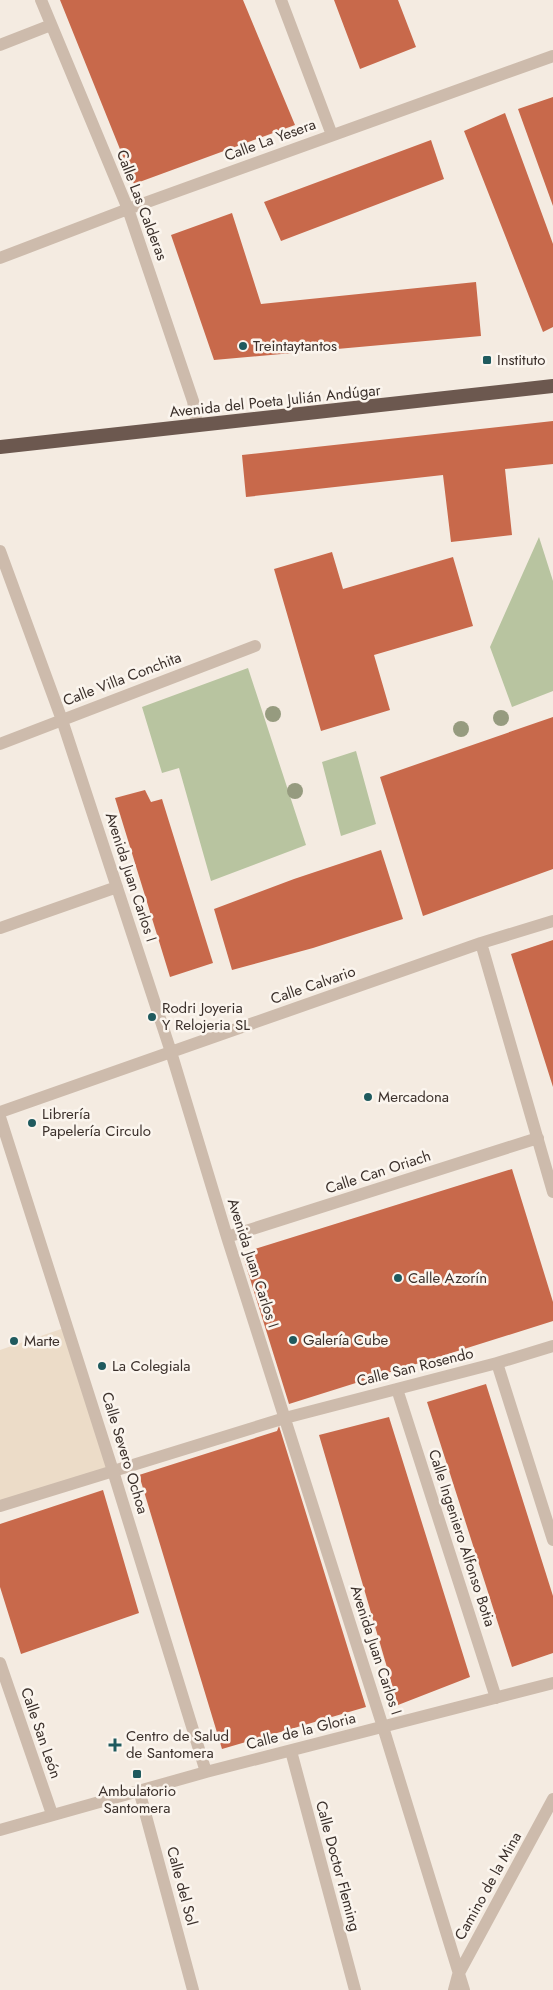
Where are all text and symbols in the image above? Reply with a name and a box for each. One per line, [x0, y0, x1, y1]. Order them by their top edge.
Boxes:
street label: Calle La Yesera [221, 113, 319, 167]
street label: Calle Las Calderas [111, 147, 173, 263]
place label: Treintaytantos [253, 335, 337, 357]
marker: Treintaytantos [237, 340, 249, 352]
place label: Instituto [497, 349, 545, 371]
marker: Instituto [481, 354, 493, 366]
street label: Avenida del Poeta Julián Andúgar [168, 379, 382, 423]
street label: Calle Villa Conchita [60, 646, 184, 712]
street label: Avenida Juan Carlos I [100, 809, 162, 945]
street label: Calle Calvario [268, 960, 358, 1010]
place label: Rodri Joyeria Y Relojeria SL [162, 997, 250, 1036]
marker: Rodri Joyeria Y Relojeria SL [146, 1011, 158, 1023]
place label: Mercadona [378, 1086, 449, 1108]
marker: Mercadona [362, 1091, 374, 1103]
place label: Librería Papelería Circulo [42, 1103, 151, 1142]
marker: Librería Papelería Circulo [26, 1117, 38, 1129]
street label: Calle Can Oriach [322, 1145, 434, 1199]
street label: Avenida Juan Carlos I [222, 1195, 284, 1331]
place label: Calle Azorín [408, 1267, 487, 1289]
marker: Calle Azorín [392, 1272, 404, 1284]
place label: Galería Cube [303, 1329, 388, 1351]
place label: Marte [24, 1330, 60, 1352]
marker: Galería Cube [287, 1334, 299, 1346]
marker: Marte [8, 1335, 20, 1347]
street label: Calle San Rosendo [354, 1342, 476, 1392]
place label: La Colegiala [112, 1355, 190, 1377]
marker: La Colegiala [96, 1360, 108, 1372]
street label: Calle Severo Ochoa [96, 1389, 154, 1517]
street label: Calle Ingeniero Alfonso Botia [423, 1446, 501, 1630]
street label: Avenida Juan Carlos I [345, 1582, 407, 1718]
street label: Calle San León [15, 1685, 67, 1781]
street label: Calle de la Gloria [244, 1707, 358, 1755]
place label: Centro de Salud de Santomera [126, 1725, 229, 1764]
marker: Centro de Salud de Santomera [108, 1738, 122, 1752]
marker: Ambulatorio Santomera [131, 1768, 143, 1780]
place label: Ambulatorio Santomera [98, 1780, 176, 1819]
street label: Calle Doctor Fleming [310, 1798, 366, 1934]
street label: Camino de la Mina [449, 1828, 527, 1944]
street label: Calle del Sol [161, 1844, 203, 1928]

